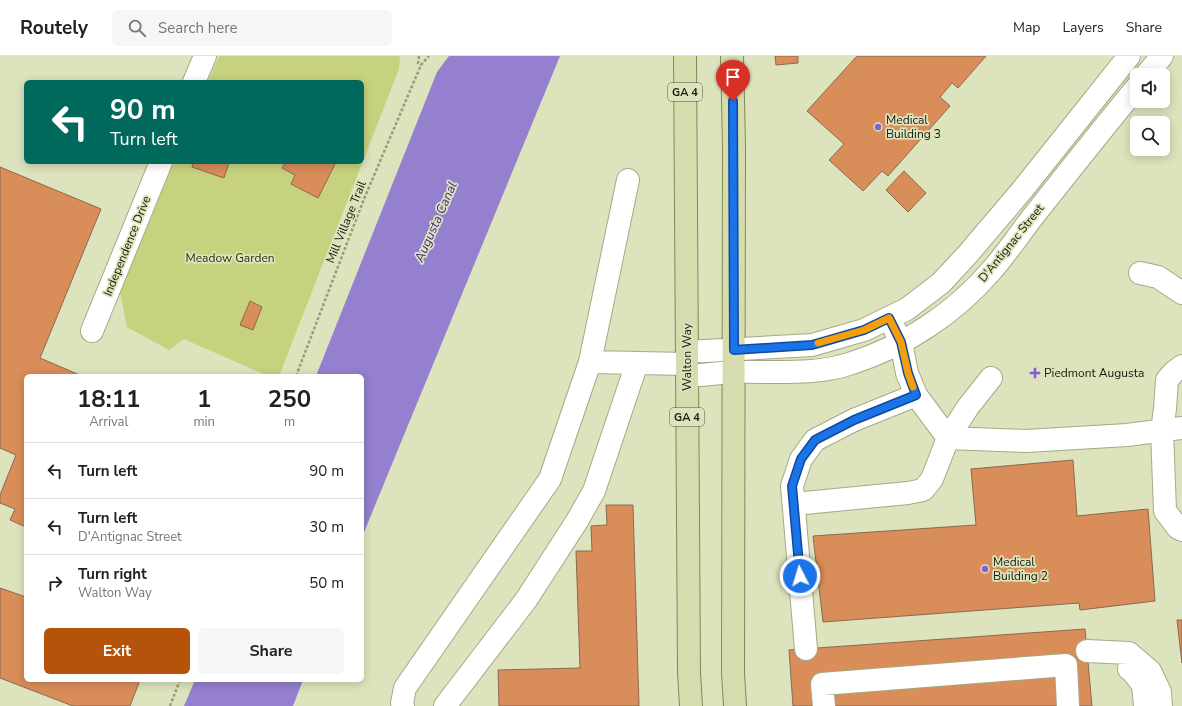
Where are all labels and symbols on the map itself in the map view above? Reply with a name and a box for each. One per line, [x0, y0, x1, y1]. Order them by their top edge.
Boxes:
pin [716, 60, 750, 101]
road number: GA 4 [668, 83, 702, 101]
place label: Medical Building 3 [886, 112, 941, 142]
marker: Medical Building 3 [873, 122, 883, 132]
street label: Mill Village Trail [322, 178, 370, 266]
water label: Augusta Canal [410, 179, 462, 266]
street label: Independence Drive [100, 193, 154, 299]
street label: D'Antignac Street [975, 200, 1048, 285]
park label: Meadow Garden [185, 250, 275, 266]
street label: Walton Way [679, 322, 695, 391]
place label: Piedmont Augusta [1044, 365, 1144, 381]
marker: Piedmont Augusta [1029, 367, 1041, 379]
road number: GA 4 [670, 408, 704, 426]
place label: Medical Building 2 [993, 554, 1048, 584]
position arrow [779, 555, 821, 597]
marker: Medical Building 2 [980, 564, 990, 574]

